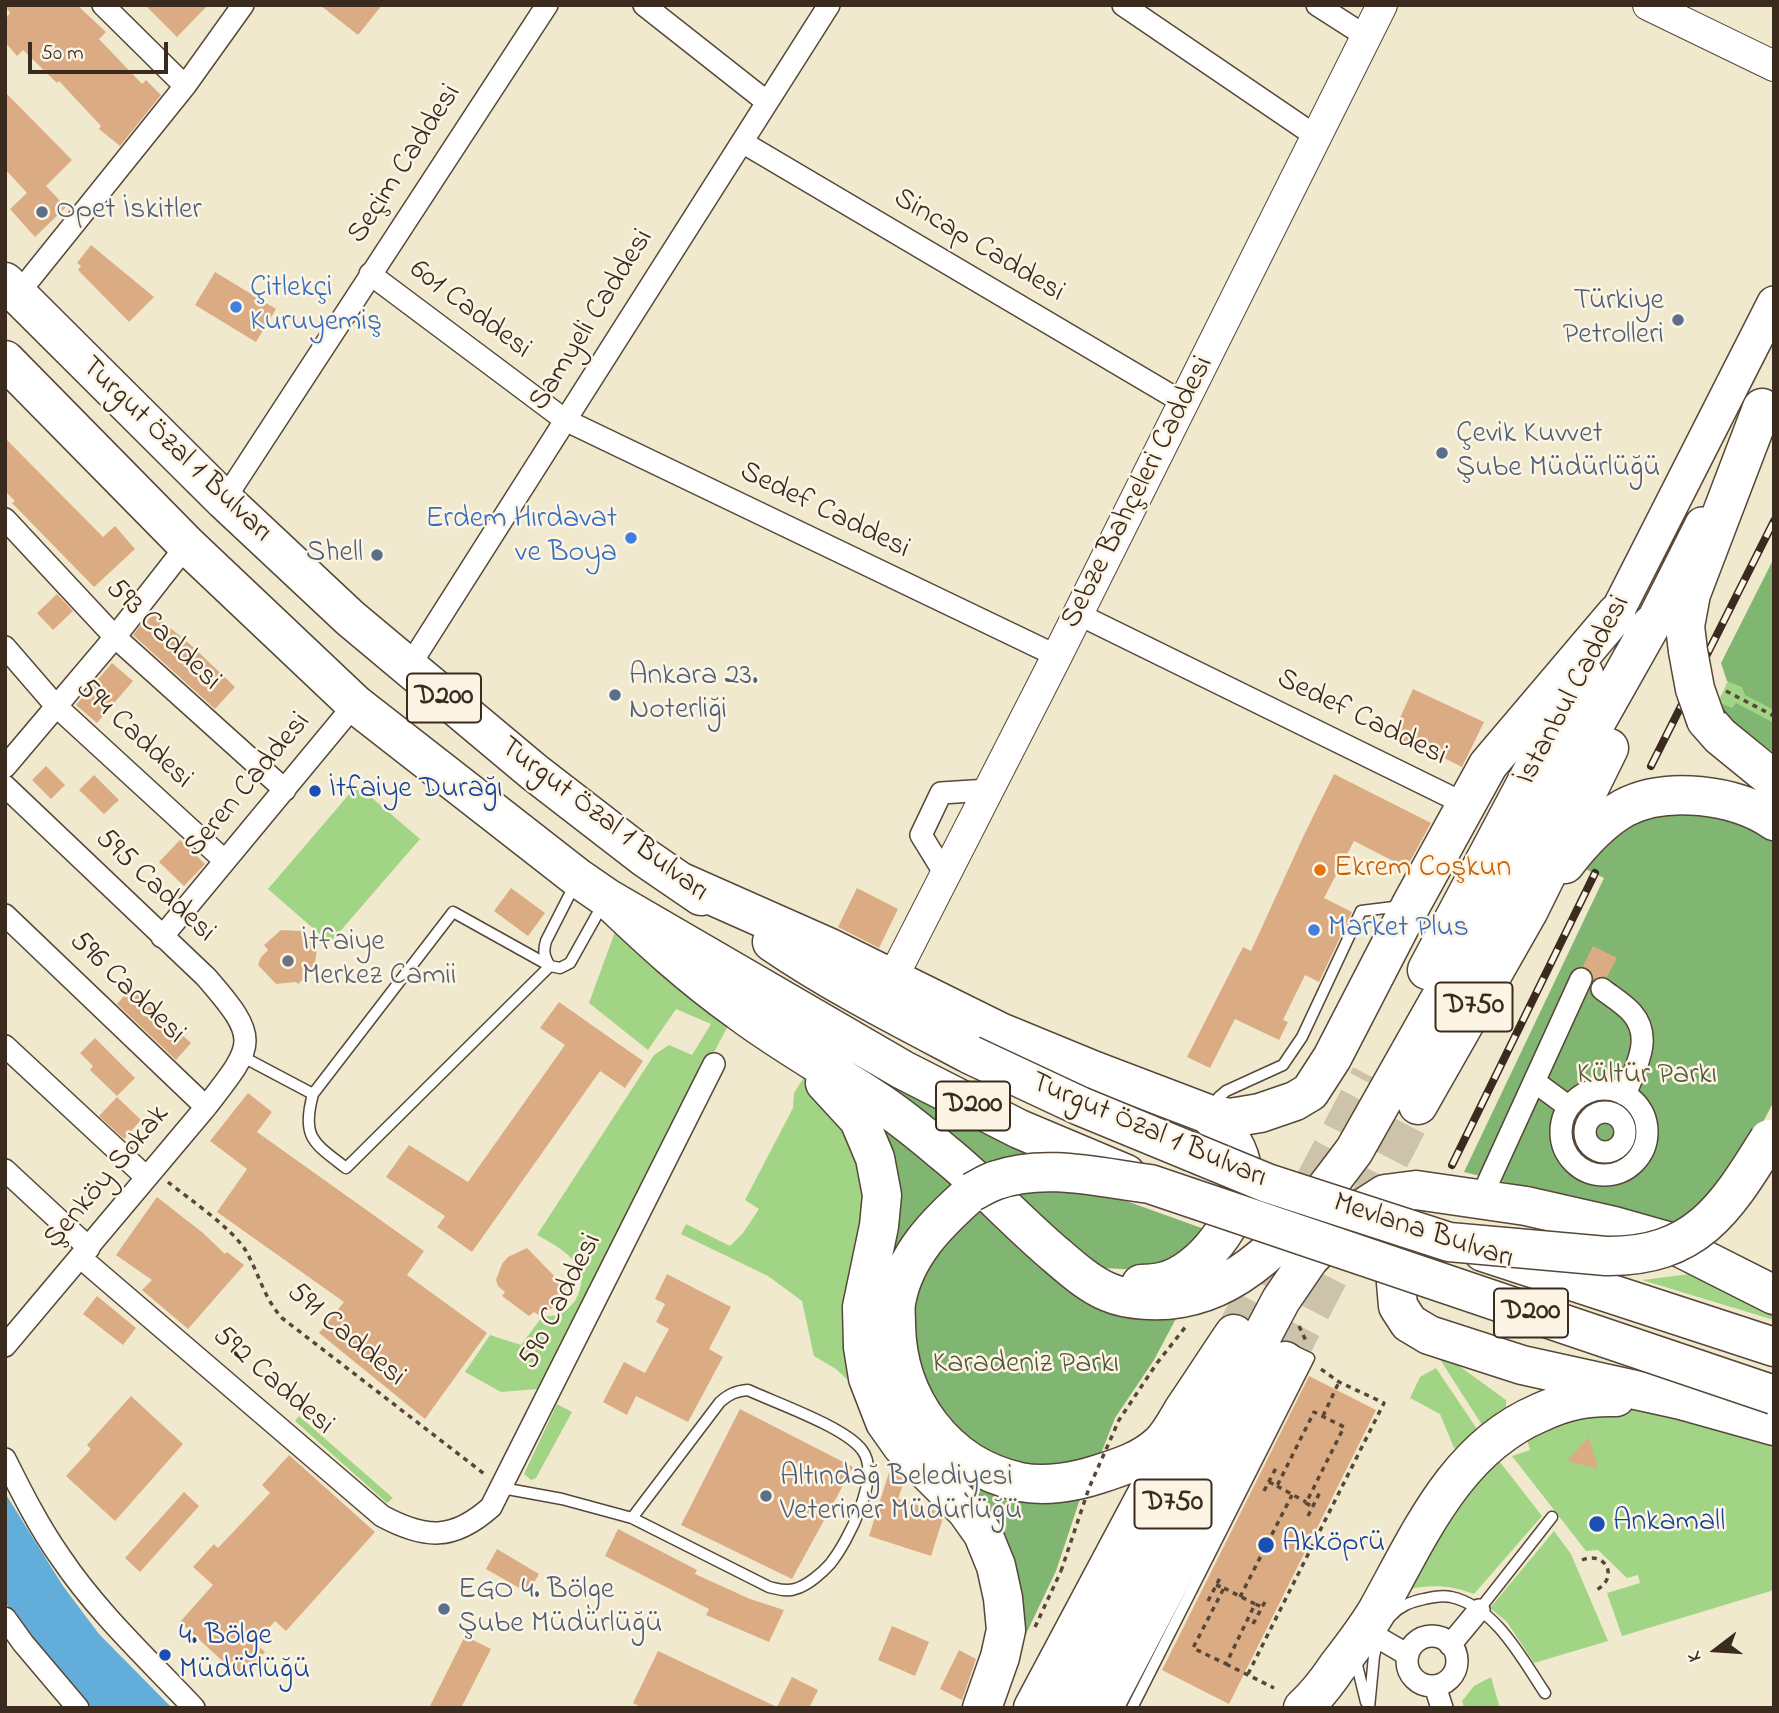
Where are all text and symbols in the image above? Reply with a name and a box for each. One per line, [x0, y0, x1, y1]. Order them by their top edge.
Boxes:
scale bar [32, 28, 172, 72]
text: 50 m [41, 39, 84, 69]
street label: Seçim Caddesi [341, 79, 471, 251]
street label: Sincap Caddesi [886, 182, 1070, 312]
place label: Opet İskitler [56, 194, 202, 230]
marker: Opet İskitler [34, 204, 50, 220]
street label: Samyeli Caddesi [523, 224, 663, 418]
street label: 601 Caddesi [401, 253, 537, 369]
place label: Çitlekçi Kuruyemiş [250, 272, 382, 342]
place label: Türkiye Petrolleri [1563, 285, 1664, 356]
marker: Çitlekçi Kuruyemiş [228, 299, 244, 315]
marker: Türkiye Petrolleri [1670, 312, 1686, 328]
street label: Turgut Özal 1 Bulvarı [72, 350, 278, 552]
street label: Sebze Bahçeleri Caddesi [1055, 351, 1223, 635]
place label: Çevik Kuvvet Şube Müdürlüğü [1456, 418, 1660, 488]
marker: Çevik Kuvvet Şube Müdürlüğü [1434, 445, 1450, 461]
street label: Sedef Caddesi [733, 455, 915, 569]
place label: Erdem Hırdavat ve Boya [425, 503, 617, 574]
marker: Erdem Hırdavat ve Boya [623, 530, 639, 546]
place label: Shell [306, 537, 363, 573]
marker: Shell [369, 547, 385, 563]
street label: 593 Caddesi [97, 572, 227, 700]
street label: İstanbul Caddesi [1510, 590, 1640, 792]
place label: Ankara 23. Noterliği [629, 660, 758, 730]
street label: Sedef Caddesi [1270, 662, 1452, 776]
street label: 594 Caddesi [67, 672, 199, 798]
road number: D200 [407, 674, 481, 722]
marker: Ankara 23. Noterliği [607, 687, 623, 703]
street label: Seren Caddesi [178, 706, 320, 866]
street label: Turgut Özal 1 Bulvarı [491, 731, 715, 911]
place label: İtfaiye Durağı [329, 773, 503, 809]
marker: İtfaiye Durağı [307, 783, 323, 799]
street label: 595 Caddesi [86, 822, 222, 952]
place label: Ekrem Coşkun [1334, 852, 1511, 888]
marker: Ekrem Coşkun [1312, 862, 1328, 878]
place label: Market Plus [1328, 912, 1469, 948]
marker: Market Plus [1306, 922, 1322, 938]
street label: 596 Caddesi [60, 925, 192, 1053]
place label: İtfaiye Merkez Camii [302, 926, 456, 996]
marker: İtfaiye Merkez Camii [280, 953, 296, 969]
road number: D750 [1436, 982, 1512, 1032]
park label: Kültür Parkı [1577, 1059, 1717, 1095]
street label: Turgut Özal 1 Bulvarı [1025, 1066, 1271, 1198]
road number: D200 [936, 1082, 1010, 1130]
street label: Şenköy Sokak [37, 1099, 179, 1257]
street label: Mevlana Bulvarı [1328, 1187, 1518, 1279]
street label: 590 Caddesi [513, 1228, 611, 1376]
street label: 591 Caddesi [278, 1276, 412, 1396]
road number: D200 [1494, 1288, 1568, 1338]
street label: 592 Caddesi [204, 1320, 340, 1444]
park label: Karadeniz Parkı [933, 1348, 1119, 1384]
place label: Altındağ Belediyesi Veteriner Müdürlüğü [780, 1461, 1022, 1532]
road number: D750 [1134, 1480, 1212, 1528]
marker: Altındağ Belediyesi Veteriner Müdürlüğü [758, 1488, 774, 1504]
place label: Ankamall [1613, 1506, 1725, 1542]
marker: Ankamall [1587, 1514, 1607, 1534]
place label: Akköprü [1282, 1527, 1385, 1563]
marker: Akköprü [1256, 1535, 1276, 1555]
place label: EGO 4. Bölge Şube Müdürlüğü [458, 1574, 662, 1644]
marker: EGO 4. Bölge Şube Müdürlüğü [436, 1601, 452, 1617]
north arrow [1681, 1615, 1751, 1685]
place label: 4. Bölge Müdürlüğü [179, 1620, 310, 1690]
marker: 4. Bölge Müdürlüğü [157, 1647, 173, 1663]
text: K [1681, 1648, 1710, 1665]

